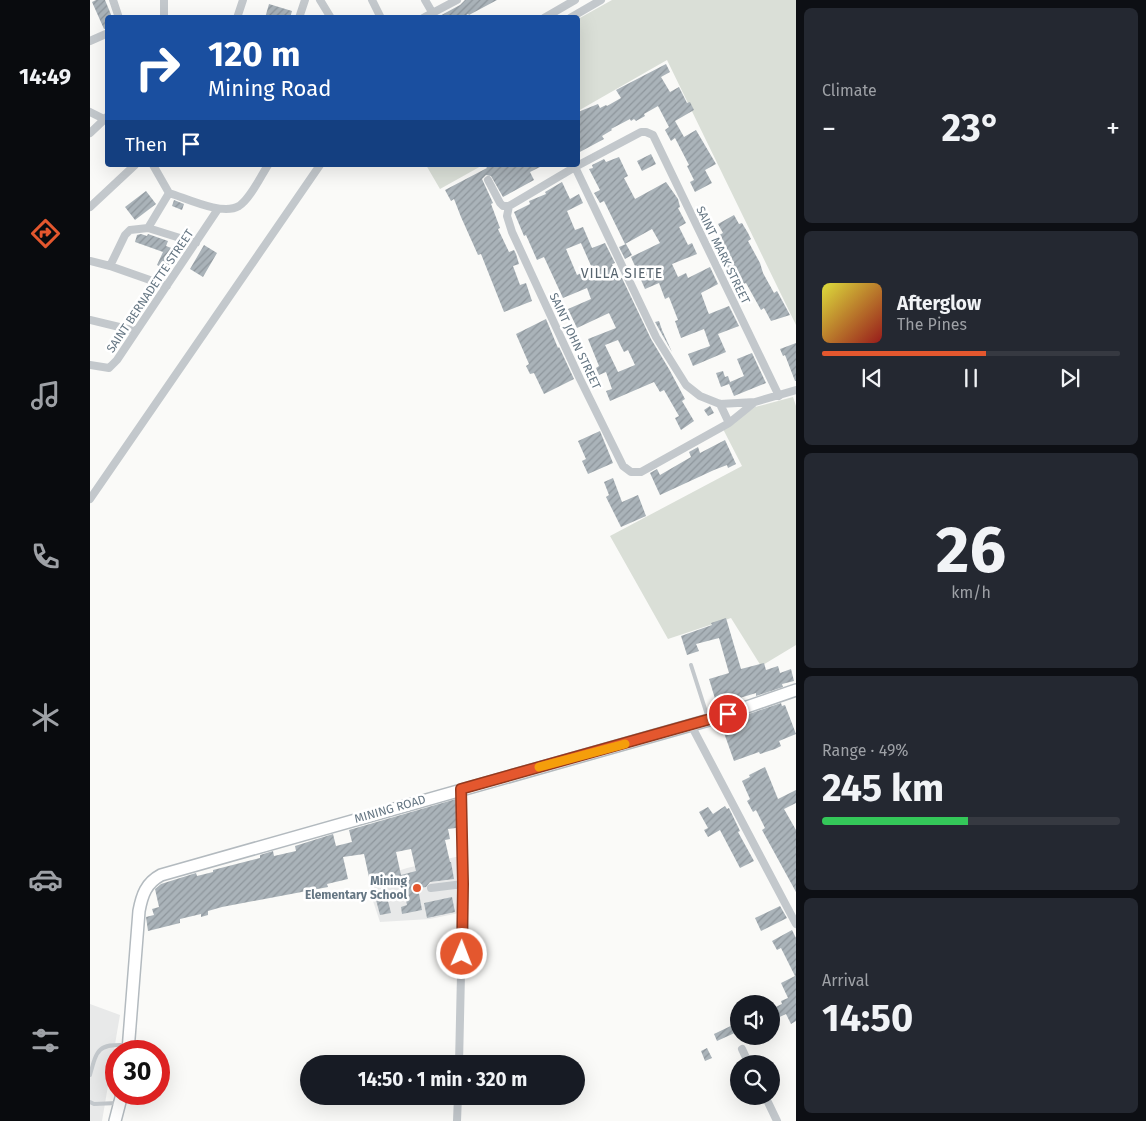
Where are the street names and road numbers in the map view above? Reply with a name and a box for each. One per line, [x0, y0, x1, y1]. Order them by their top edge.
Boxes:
street label: SAINT MARK STREET [693, 204, 753, 307]
street label: SAINT BERNADETTE STREET [104, 226, 197, 355]
street label: SAINT JOHN STREET [547, 291, 604, 392]
street label: MINING ROAD [353, 792, 428, 826]

